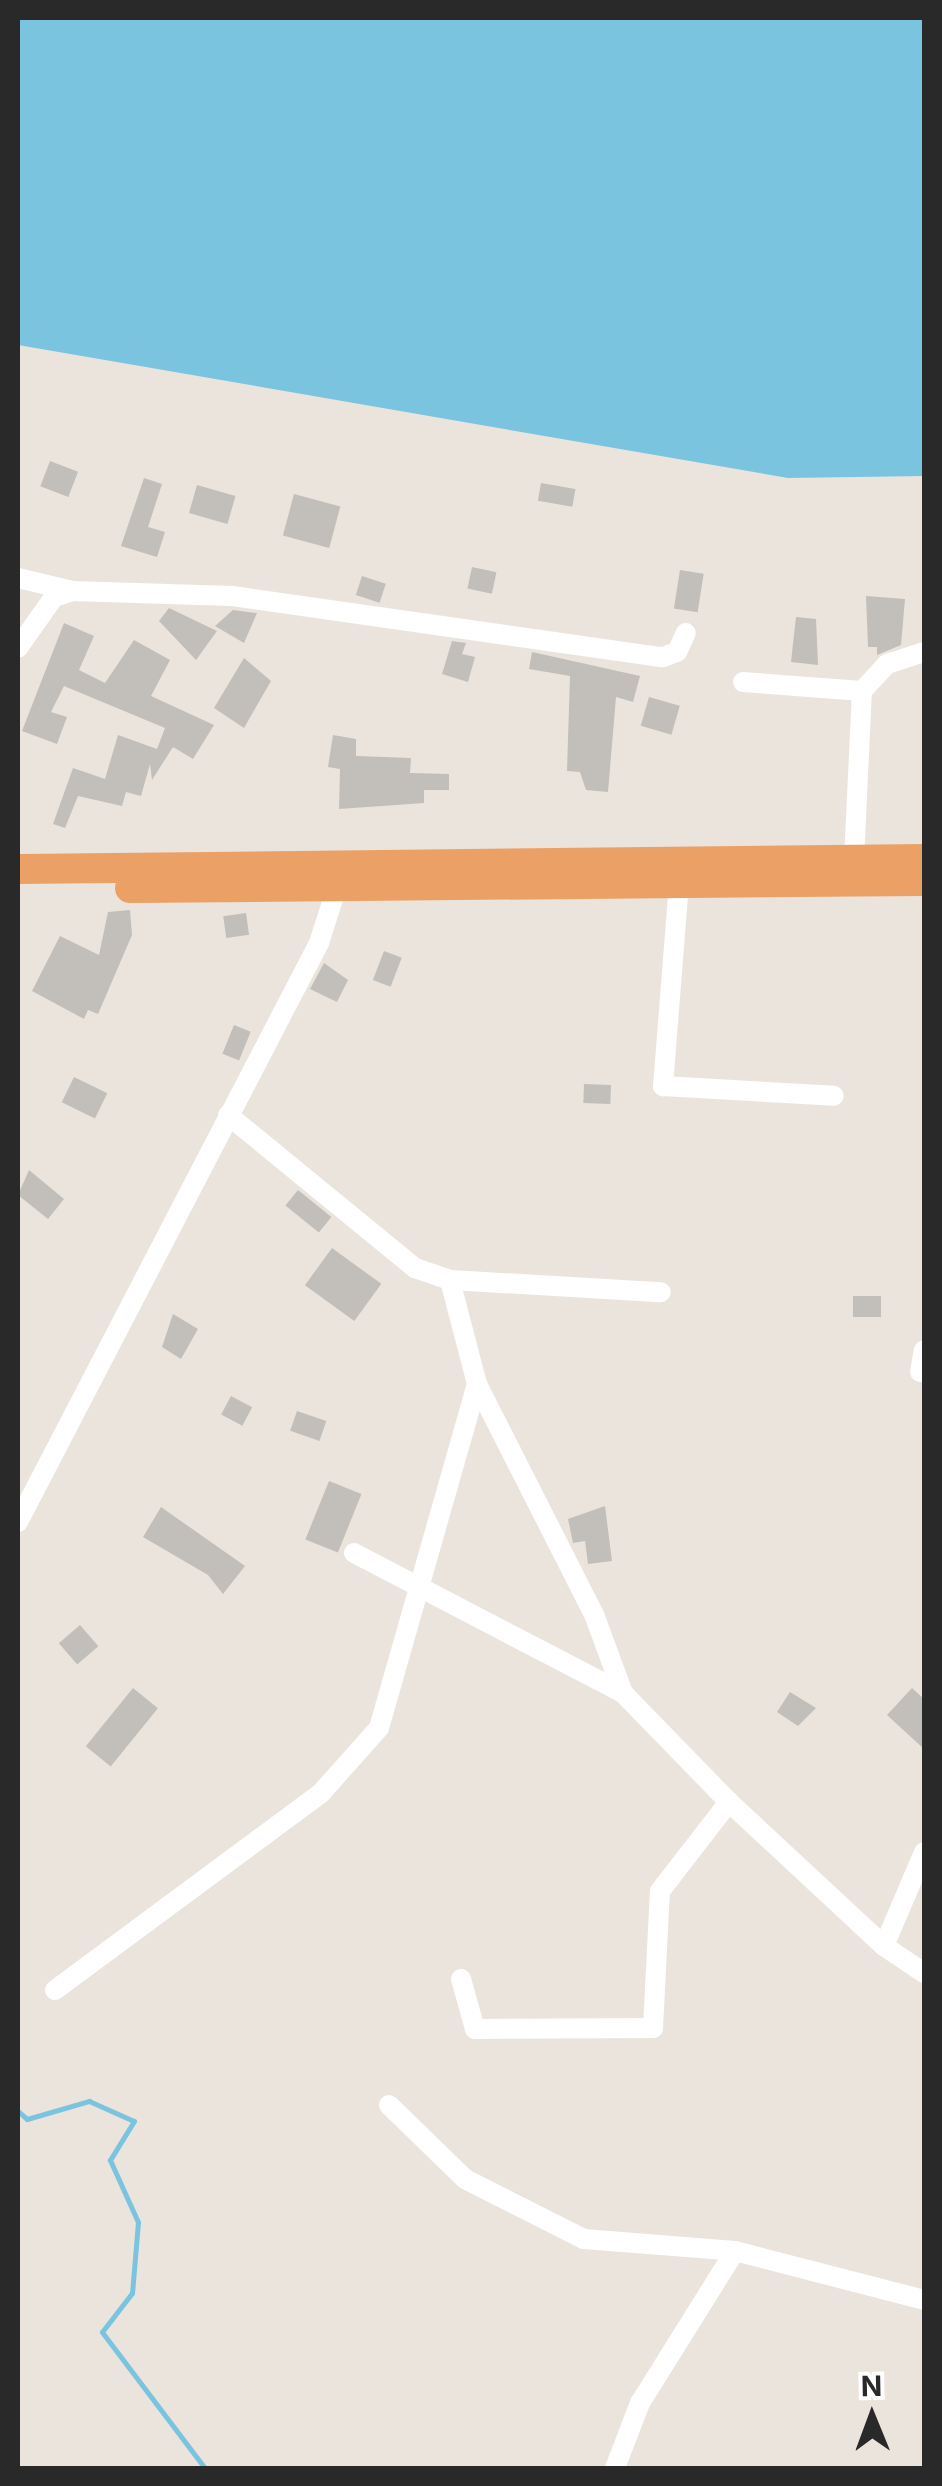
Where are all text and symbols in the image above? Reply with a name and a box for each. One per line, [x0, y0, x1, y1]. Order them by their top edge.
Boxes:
north arrow [822, 2366, 922, 2466]
text: N [861, 2369, 882, 2403]

